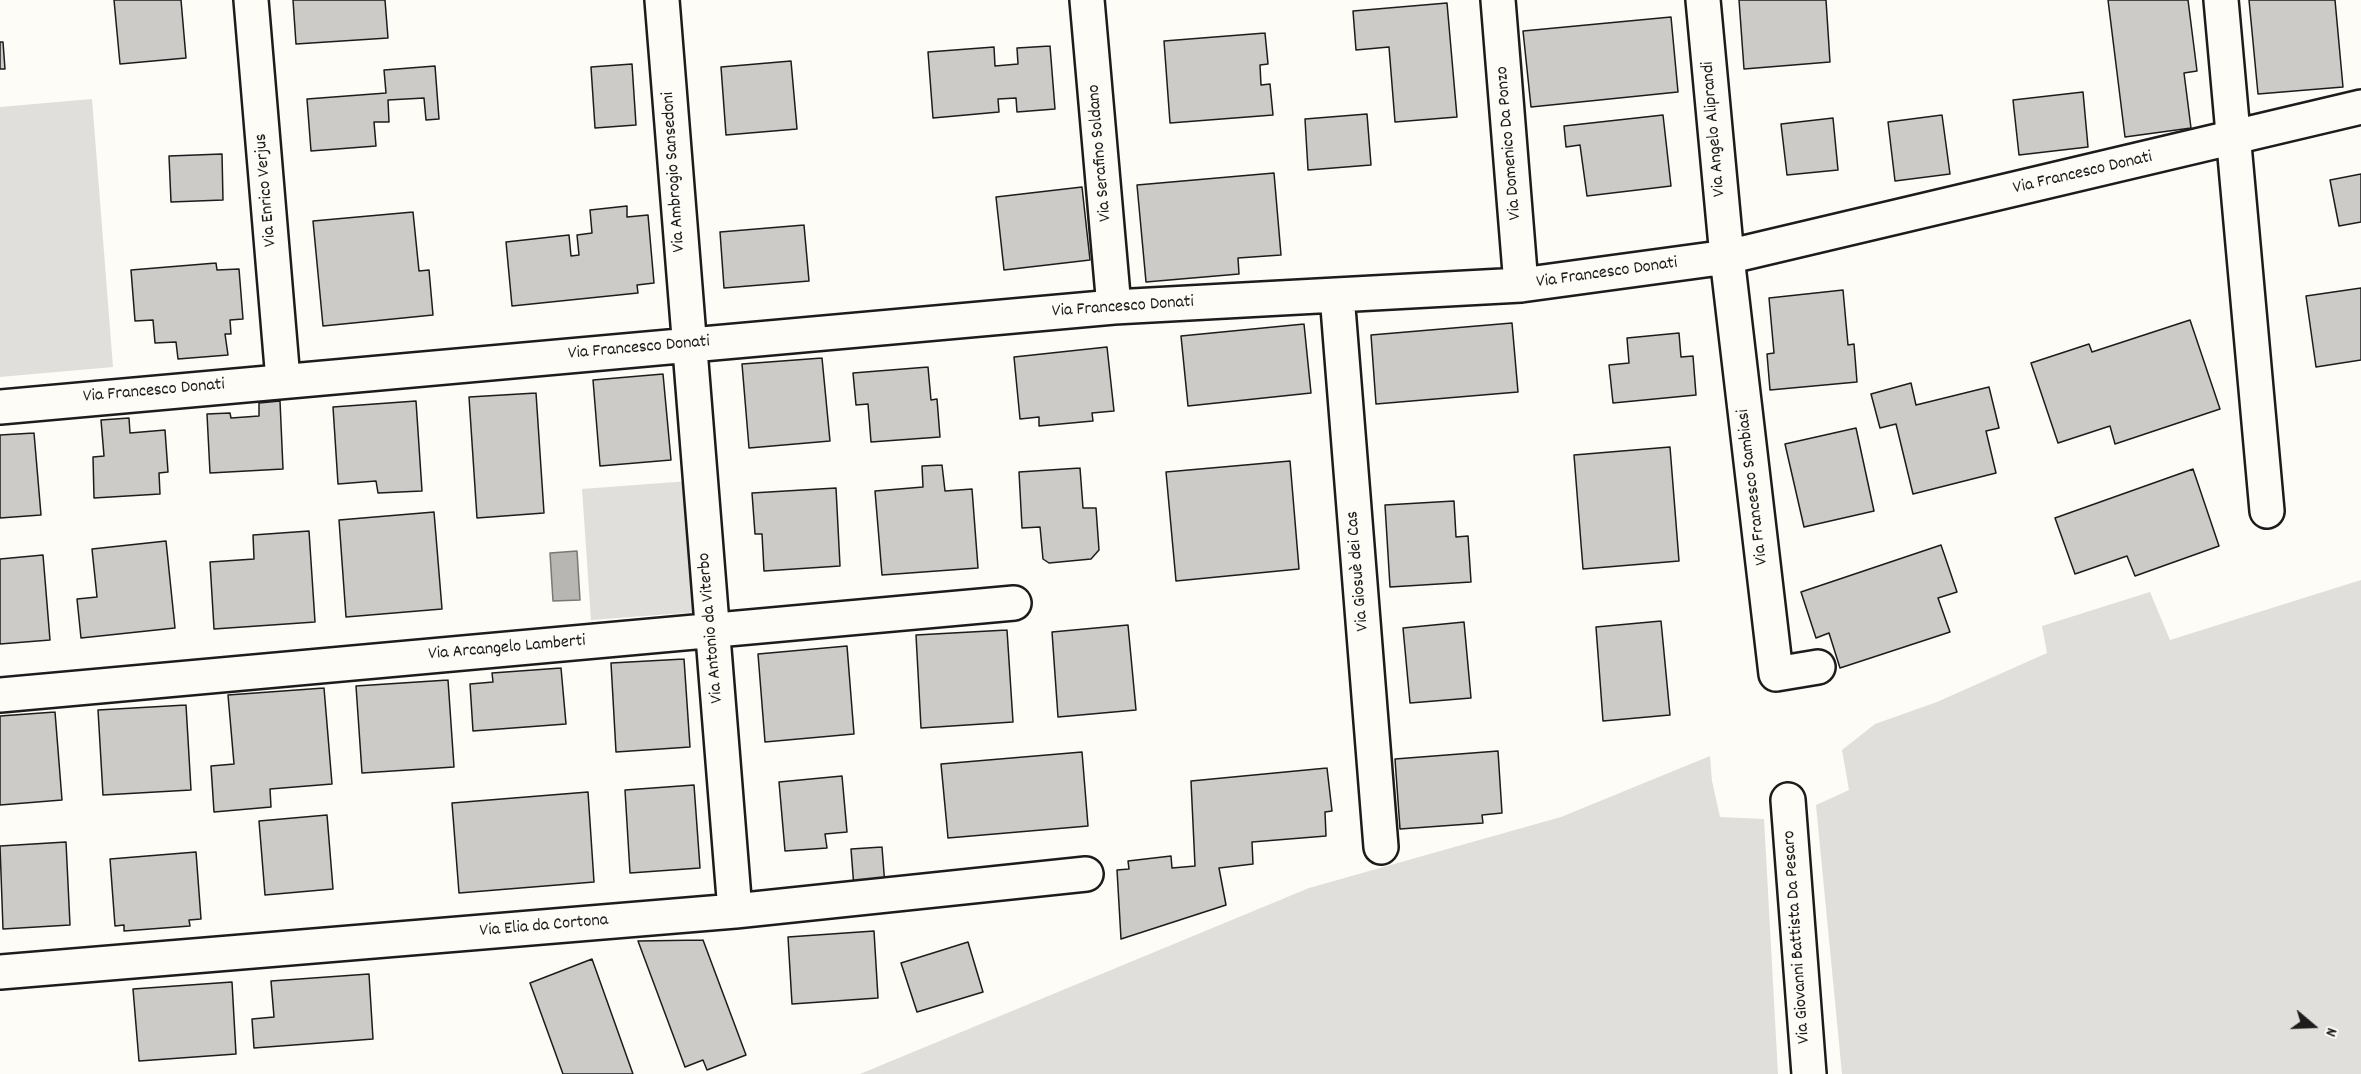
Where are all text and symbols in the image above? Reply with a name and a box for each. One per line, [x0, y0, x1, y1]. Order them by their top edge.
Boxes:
street label: Via Angelo Aliprandi [1698, 60, 1732, 198]
street label: Via Domenico Da Ponzo [1493, 65, 1527, 221]
street label: Via Serafino Soldano [1084, 83, 1118, 223]
street label: Via Ambrogio Sansedoni [659, 91, 691, 253]
street label: Via Enrico Verjus [251, 132, 283, 248]
street label: Via Francesco Donati [2011, 147, 2155, 201]
street label: Via Francesco Donati [1535, 253, 1679, 295]
street label: Via Francesco Donati [1051, 292, 1195, 324]
street label: Via Francesco Donati [567, 332, 711, 366]
street label: Via Francesco Donati [82, 375, 226, 409]
street label: Via Francesco Sambiasi [1734, 408, 1774, 566]
street label: Via Giosuè dei Cas [1343, 510, 1375, 632]
street label: Via Antonio da Viterbo [695, 552, 729, 704]
street label: Via Arcangelo Lamberti [427, 631, 587, 667]
street label: Via Giovanni Battista Da Pesaro [1780, 830, 1816, 1044]
street label: Via Elia da Cortona [479, 911, 609, 943]
north arrow [2283, 996, 2343, 1056]
text: N [2318, 1025, 2343, 1040]

